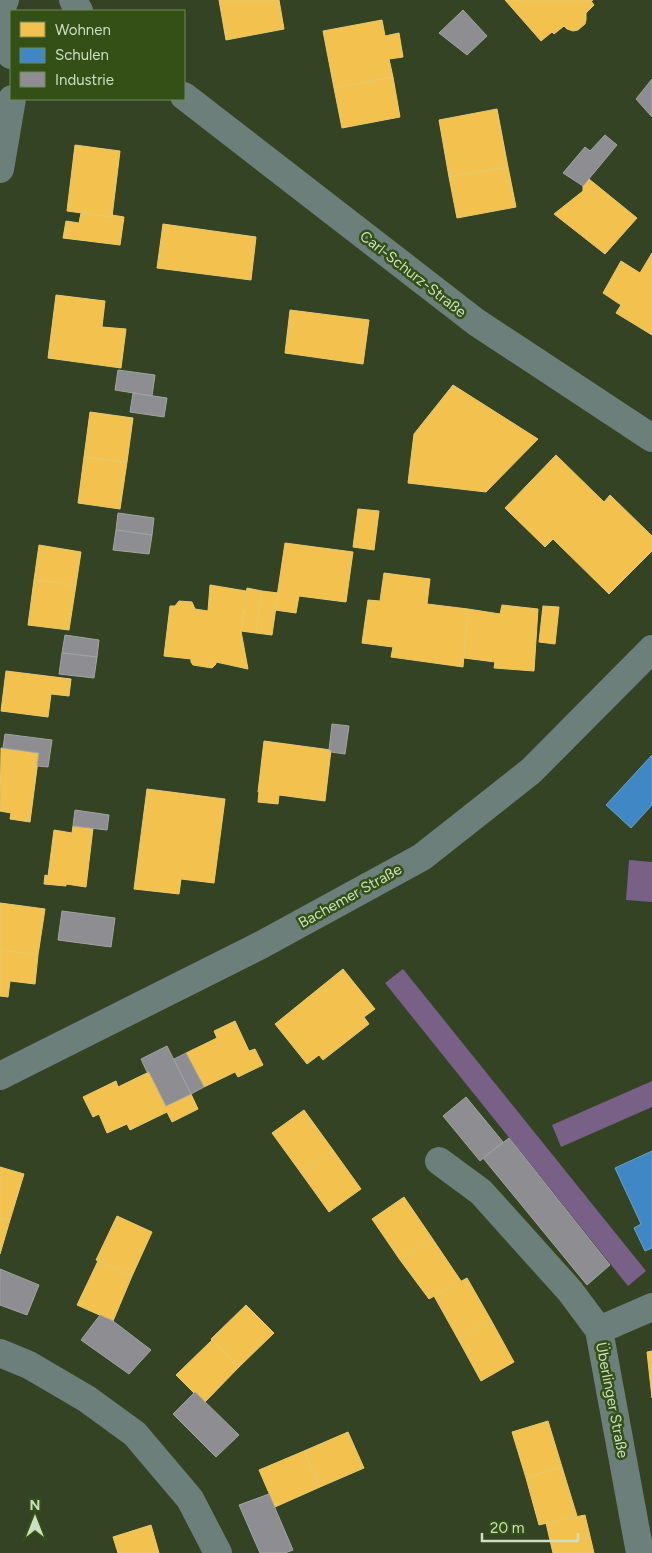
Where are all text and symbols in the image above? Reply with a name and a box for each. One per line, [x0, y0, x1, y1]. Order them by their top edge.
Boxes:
legend [10, 10, 185, 100]
text: Wohnen [55, 21, 111, 39]
text: Schulen [55, 46, 109, 64]
text: Industrie [55, 71, 114, 89]
street label: Carl-Schurz-Straße [356, 227, 470, 321]
street label: Bachemer Straße [295, 860, 405, 932]
street label: Überlinger Straße [592, 1340, 632, 1460]
north arrow [10, 1493, 60, 1543]
text: N [30, 1497, 40, 1514]
scale bar [482, 1510, 578, 1542]
text: 20 m [490, 1519, 524, 1537]

